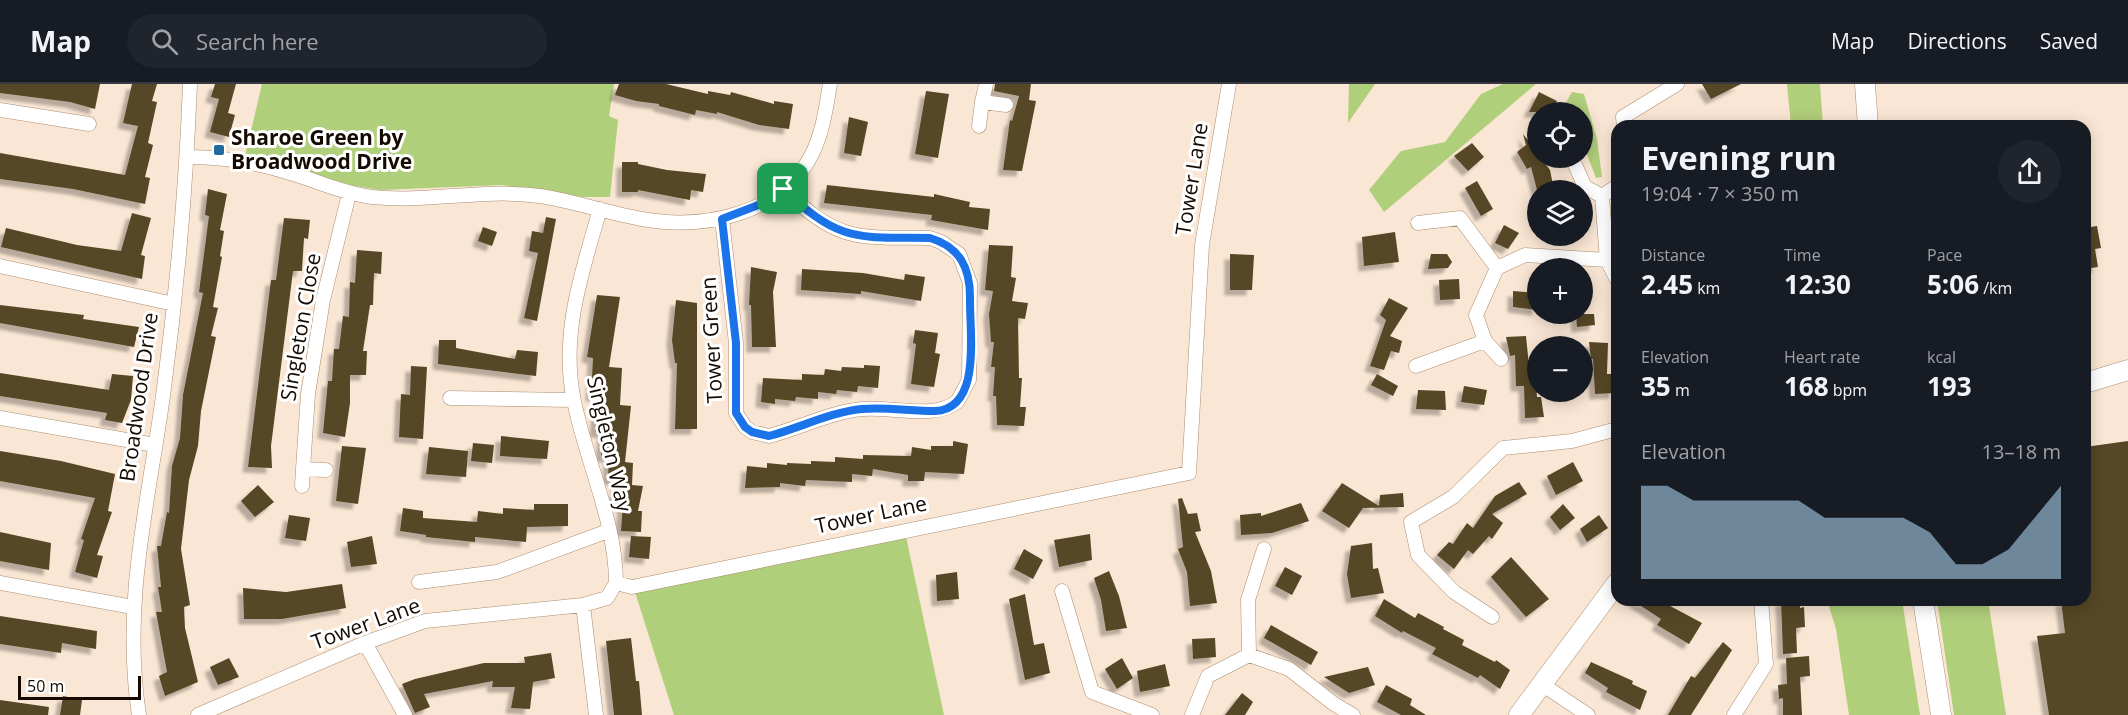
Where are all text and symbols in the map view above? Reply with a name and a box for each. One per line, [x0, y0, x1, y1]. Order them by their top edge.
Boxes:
search box [127, 14, 547, 68]
text: Map [30, 22, 91, 60]
icon: search [148, 25, 181, 58]
text: Search here [196, 26, 319, 56]
text: Map [1831, 27, 1874, 55]
text: Directions [1907, 27, 2007, 55]
text: Saved [2040, 27, 2098, 55]
map controls [1527, 102, 1593, 402]
button: locate [1527, 102, 1593, 168]
street label: Tower Lane [1168, 121, 1214, 237]
place label: Sharoe Green by Broadwood Drive [231, 123, 412, 175]
text: Evening run [1641, 135, 1837, 180]
button: share [1998, 140, 2061, 203]
marker: Sharoe Green by Broadwood Drive [212, 143, 226, 157]
pin [757, 163, 808, 214]
icon: arrive [766, 172, 799, 205]
button: layers [1527, 180, 1593, 246]
text: 19:04 · 7 × 350 m [1641, 180, 1799, 207]
text: Distance [1641, 244, 1705, 266]
text: Time [1784, 244, 1821, 266]
text: Pace [1927, 244, 1962, 266]
street label: Singleton Close [273, 251, 327, 403]
button: + [1527, 258, 1593, 324]
text: 2.45 [1641, 266, 1693, 302]
text: 12:30 [1784, 266, 1851, 302]
text: 5:06 [1927, 266, 1979, 302]
street label: Tower Green [694, 276, 728, 404]
text: km [1693, 277, 1720, 299]
text: /km [1979, 277, 2012, 299]
street label: Broadwood Drive [112, 310, 164, 483]
button: − [1527, 336, 1593, 402]
text: Elevation [1641, 346, 1709, 368]
text: Heart rate [1784, 346, 1860, 368]
text: kcal [1927, 346, 1956, 368]
text: 35 [1641, 368, 1671, 404]
text: 168 [1784, 368, 1829, 404]
text: 193 [1927, 368, 1972, 404]
street label: Singleton Way [581, 373, 639, 515]
text: m [1671, 379, 1690, 401]
text: bpm [1829, 379, 1867, 401]
text: Elevation [1641, 438, 1726, 465]
text: 13–18 m [1982, 438, 2061, 465]
street label: Tower Lane [812, 489, 929, 540]
street label: Tower Lane [307, 590, 424, 656]
scale bar [18, 673, 141, 700]
text: 50 m [27, 675, 64, 697]

